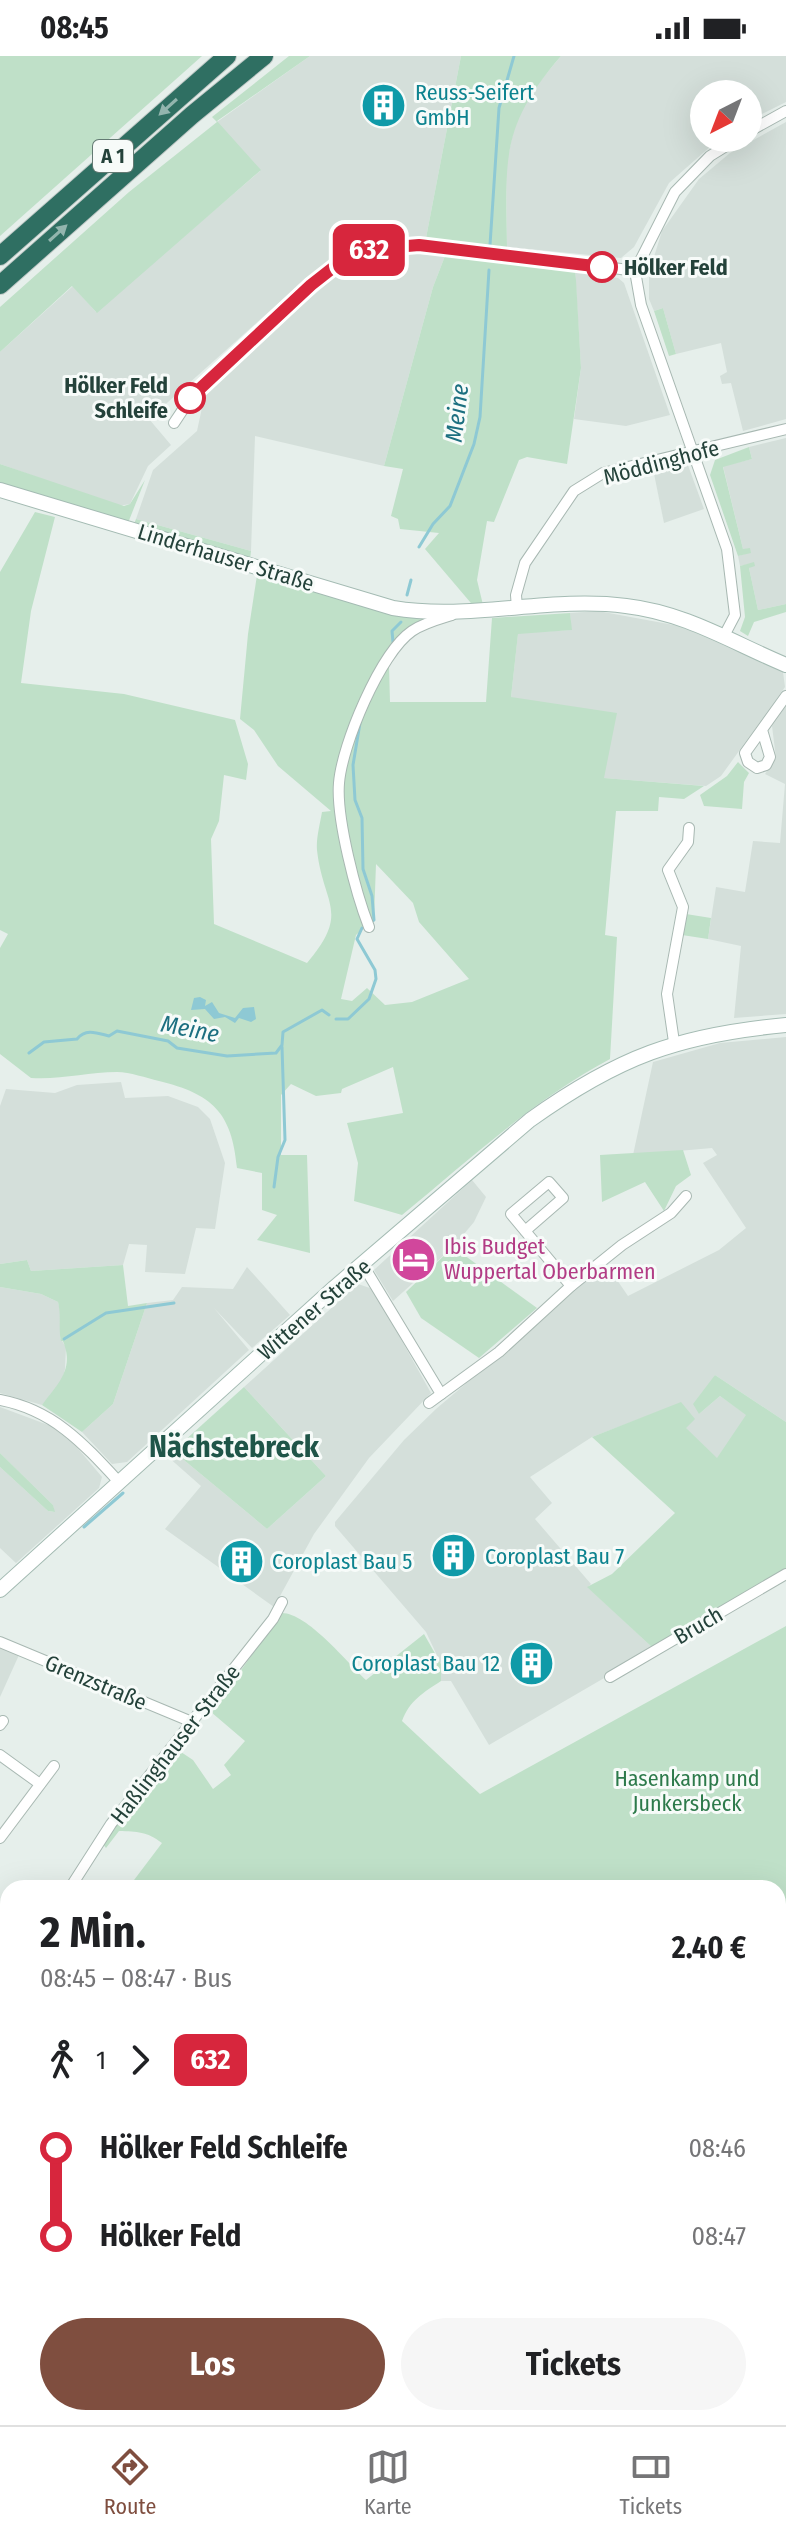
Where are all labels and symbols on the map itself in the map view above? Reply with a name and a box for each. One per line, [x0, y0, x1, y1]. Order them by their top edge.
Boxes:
place label: Reuss-Seifert GmbH [415, 79, 535, 131]
north arrow [690, 80, 762, 152]
building icon: Reuss-Seifert GmbH [360, 81, 408, 129]
one-way arrow [159, 98, 179, 115]
road number: A 1 [93, 140, 133, 172]
line badge: 632 [323, 224, 415, 276]
one-way arrow [49, 225, 68, 243]
marker: Hölker Feld [587, 252, 617, 282]
place label: Hölker Feld [624, 254, 728, 281]
place label: Hölker Feld Schleife [64, 372, 168, 424]
water label: Meine [440, 382, 474, 444]
marker: Hölker Feld Schleife [175, 383, 205, 413]
street label: Möddinghofe [600, 434, 722, 491]
street label: Linderhauser Straße [135, 518, 317, 597]
water label: Meine [159, 1010, 221, 1048]
place label: Ibis Budget Wuppertal Oberbarmen [444, 1233, 656, 1285]
hotel icon: Ibis Budget Wuppertal Oberbarmen [389, 1235, 437, 1283]
street label: Wittener Straße [252, 1253, 376, 1366]
district label: Nächstebreck [149, 1429, 320, 1465]
building icon: Coroplast Bau 7 [430, 1532, 478, 1580]
building icon: Coroplast Bau 5 [217, 1537, 265, 1585]
place label: Coroplast Bau 7 [485, 1543, 624, 1570]
place label: Coroplast Bau 5 [272, 1548, 412, 1575]
street label: Bruch [669, 1601, 728, 1650]
building icon: Coroplast Bau 12 [507, 1639, 555, 1687]
street label: Grenzstraße [41, 1649, 151, 1716]
place label: Coroplast Bau 12 [351, 1650, 500, 1677]
street label: Haßlinghauser Straße [105, 1659, 246, 1829]
park label: Hasenkamp und Junkersbeck [614, 1765, 760, 1817]

